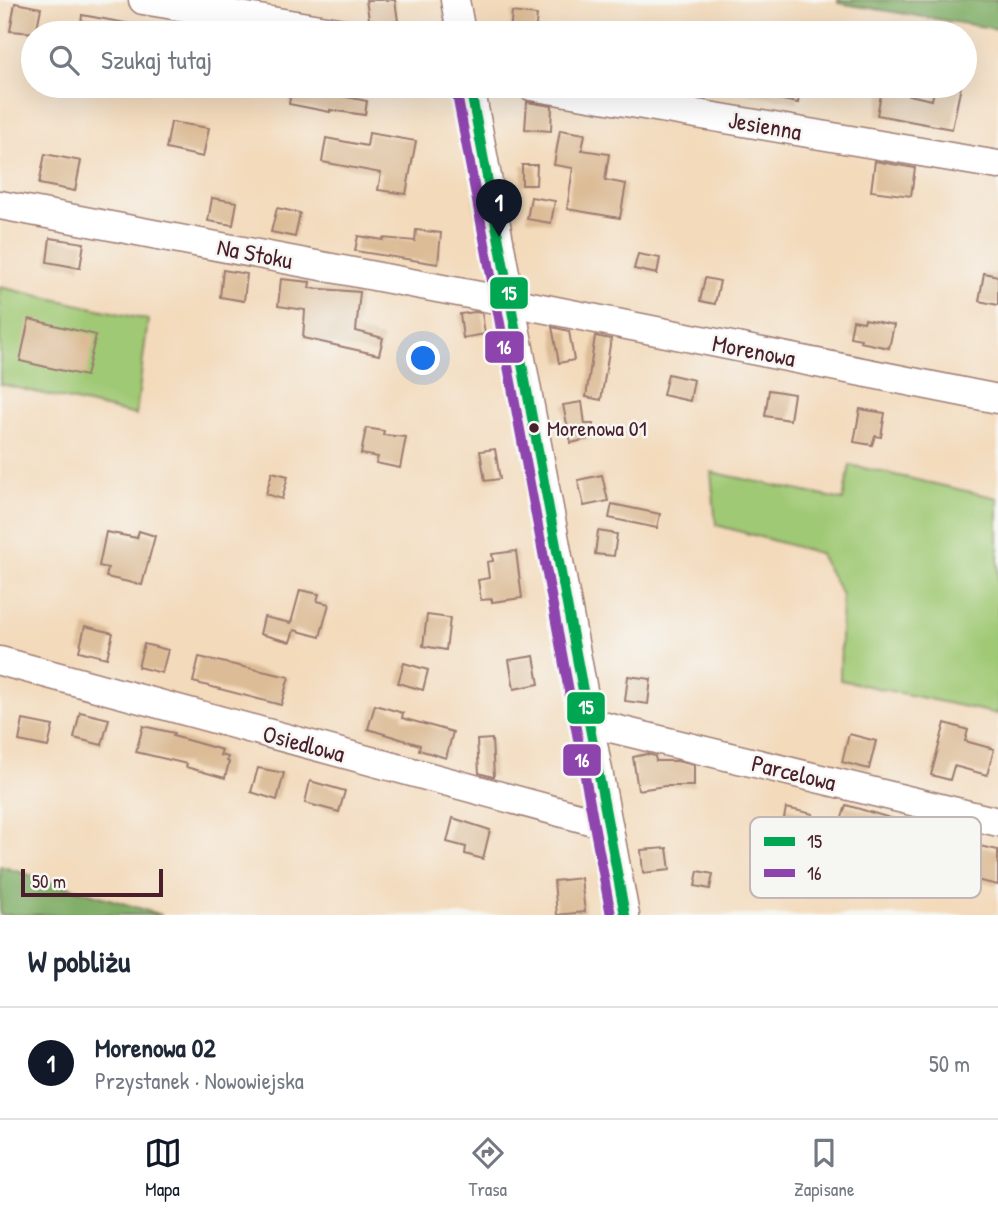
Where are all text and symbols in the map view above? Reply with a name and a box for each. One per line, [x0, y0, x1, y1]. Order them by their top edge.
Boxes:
search box [21, 21, 977, 98]
icon: search [45, 41, 83, 79]
text: Szukaj tutaj [101, 42, 212, 77]
street label: Jesienna [726, 103, 804, 147]
pin: 1 [476, 179, 522, 237]
street label: Na Stoku [215, 230, 296, 276]
line badge: 15 [489, 276, 529, 310]
text: 15 [502, 280, 517, 306]
street label: Morenowa [710, 326, 798, 374]
line badge: 16 [484, 330, 525, 364]
text: 16 [497, 334, 512, 360]
your location [406, 341, 440, 375]
place label: Morenowa 01 [547, 413, 647, 443]
marker: Morenowa 01 [527, 421, 541, 435]
line badge: 15 [566, 691, 606, 725]
text: 15 [579, 694, 594, 720]
street label: Osiedlowa [260, 717, 348, 769]
line badge: 16 [562, 743, 602, 777]
street label: Parcelowa [749, 746, 839, 798]
text: 16 [575, 747, 590, 773]
legend [750, 817, 981, 898]
text: 15 [807, 828, 822, 854]
text: 16 [807, 860, 821, 886]
scale bar [21, 866, 163, 898]
text: 50 m [32, 868, 66, 894]
text: W pobliżu [28, 941, 130, 981]
text: Morenowa 02 [95, 1030, 216, 1065]
text: 1 [47, 1048, 55, 1079]
text: 50 m [929, 1048, 970, 1079]
text: Przystanek · Nowowiejska [95, 1065, 304, 1096]
tab: Mapa [144, 1134, 182, 1202]
tab: Trasa [469, 1134, 507, 1202]
tab: Zapisane [794, 1134, 854, 1202]

